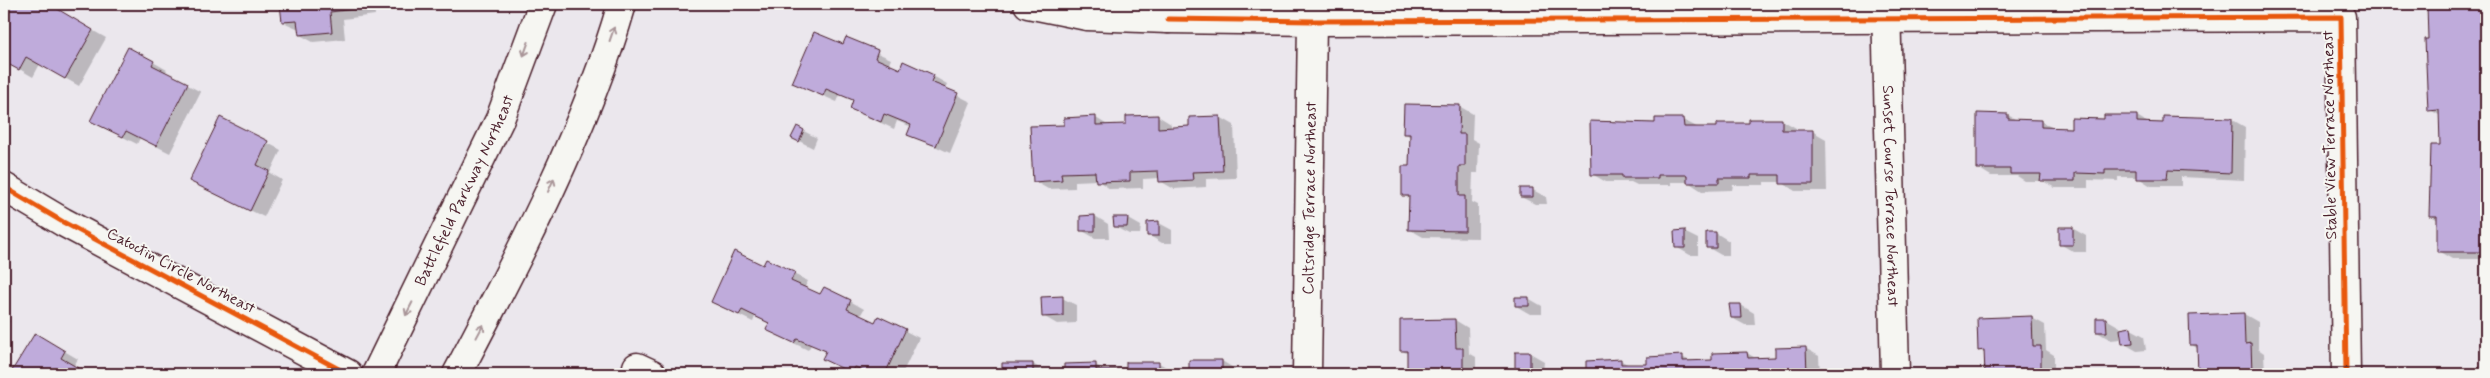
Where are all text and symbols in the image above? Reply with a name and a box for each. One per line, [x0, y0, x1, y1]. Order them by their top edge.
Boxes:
one-way arrow [608, 27, 617, 43]
street label: Stable View Terrace Northeast [2318, 30, 2342, 240]
one-way arrow [521, 41, 530, 57]
street label: Sunset Course Terrace Northeast [1877, 85, 1904, 307]
street label: Battlefield Parkway Northeast [410, 92, 519, 289]
street label: Coltsridge Terrace Northeast [1298, 101, 1321, 295]
one-way arrow [547, 178, 557, 193]
street label: Catoctin Circle Northeast [103, 223, 259, 319]
one-way arrow [404, 301, 413, 316]
one-way arrow [476, 324, 485, 339]

